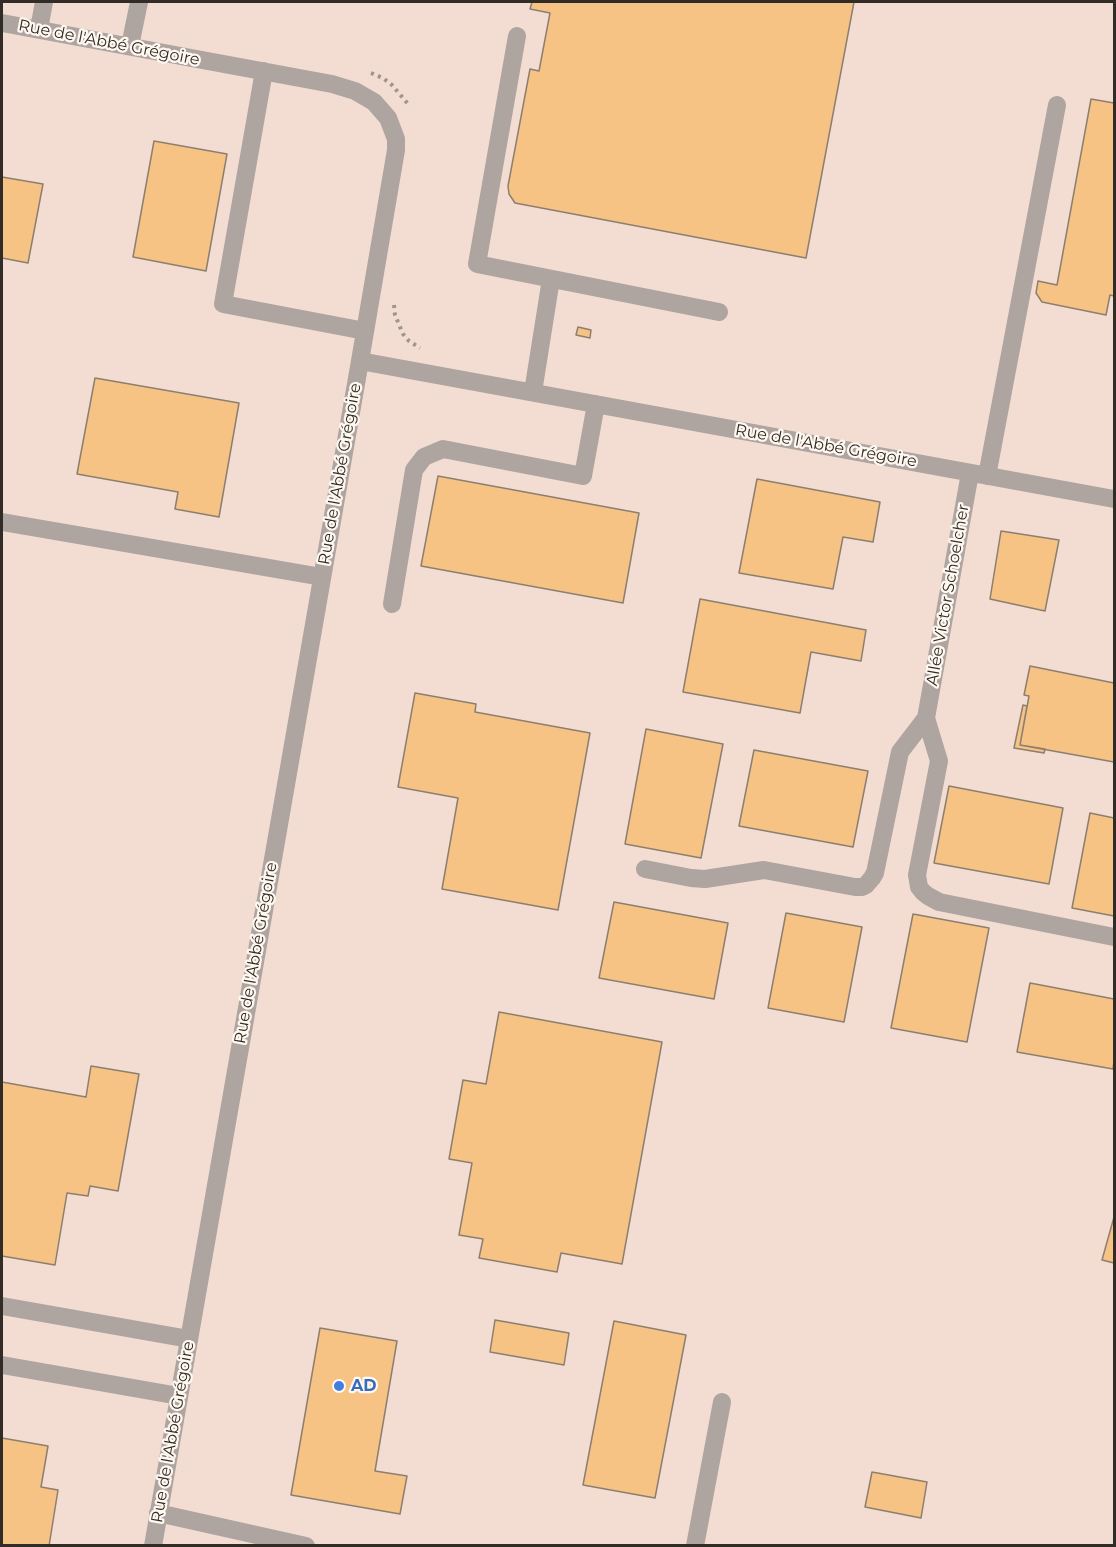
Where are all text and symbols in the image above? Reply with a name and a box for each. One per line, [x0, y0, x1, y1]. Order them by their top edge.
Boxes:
street label: Rue de l'Abbé Grégoire [17, 16, 201, 70]
street label: Rue de l'Abbé Grégoire [315, 382, 365, 566]
street label: Rue de l'Abbé Grégoire [734, 421, 918, 471]
street label: Allée Victor Schoelcher [923, 503, 973, 687]
street label: Rue de l'Abbé Grégoire [231, 861, 281, 1045]
street label: Rue de l'Abbé Grégoire [148, 1340, 198, 1524]
place label: AD [351, 1376, 376, 1396]
marker: AD [332, 1379, 346, 1393]

